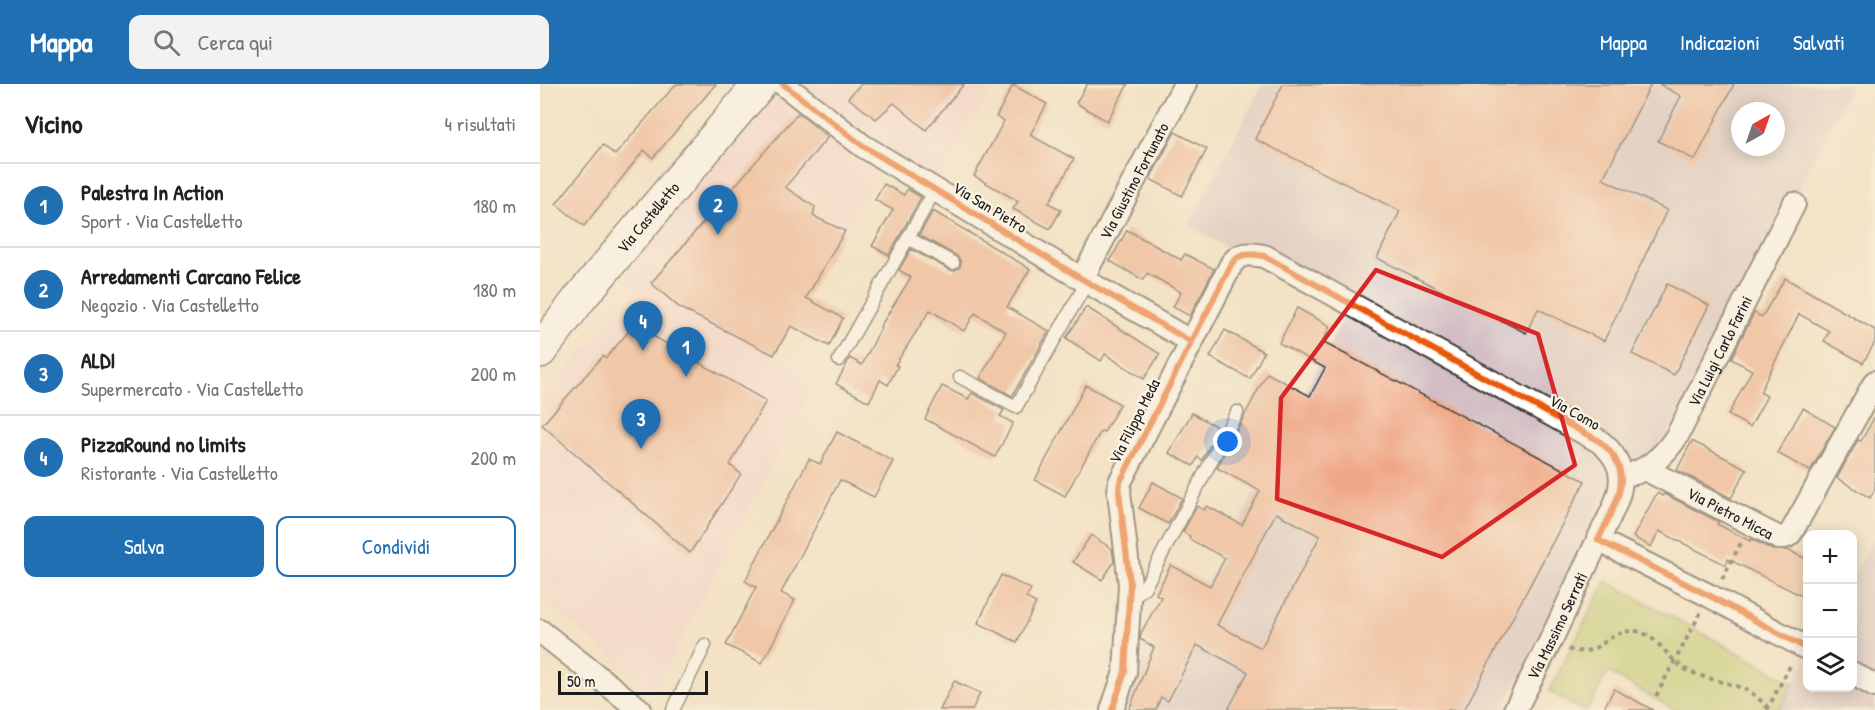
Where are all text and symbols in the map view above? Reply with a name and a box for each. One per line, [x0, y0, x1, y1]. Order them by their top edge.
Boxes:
search box [129, 15, 549, 69]
text: Mappa [30, 23, 93, 61]
icon: search [150, 26, 183, 59]
text: Cerca qui [198, 27, 273, 57]
text: Mappa [1600, 28, 1647, 57]
text: Indicazioni [1680, 28, 1760, 57]
text: Salvati [1793, 28, 1845, 57]
north arrow [1731, 102, 1785, 156]
text: Vicino [24, 106, 83, 141]
text: 4 risultati [445, 110, 516, 137]
street label: Via Giustino Fortunato [1094, 118, 1174, 243]
street label: Via San Pietro [949, 176, 1032, 238]
text: Palestra In Action [81, 177, 224, 207]
street label: Via Castelletto [612, 177, 685, 257]
pin: 2 [698, 186, 738, 235]
text: 1 [40, 192, 47, 219]
text: 180 m [473, 192, 516, 219]
text: Sport · Via Castelletto [81, 207, 242, 234]
text: Arredamenti Carcano Felice [81, 261, 301, 291]
text: 2 [39, 276, 48, 303]
text: 180 m [473, 276, 516, 303]
text: Negozio · Via Castelletto [81, 291, 259, 318]
street label: Via Luigi Carlo Farini [1683, 292, 1757, 410]
pin: 4 [624, 302, 662, 351]
pin: 1 [666, 328, 706, 377]
text: ALDI [81, 345, 116, 375]
text: 3 [39, 360, 48, 387]
text: 200 m [471, 360, 516, 387]
text: Supermercato · Via Castelletto [81, 375, 303, 402]
street label: Via Filippo Meda [1103, 375, 1165, 467]
street label: Via Como [1546, 389, 1605, 435]
pin: 3 [622, 400, 660, 449]
your location [1213, 427, 1242, 456]
text: PizzaRound no limits [81, 429, 246, 459]
text: 4 [40, 444, 47, 471]
text: 200 m [471, 444, 516, 471]
text: Ristorante · Via Castelletto [81, 459, 278, 486]
street label: Via Pietro Micca [1684, 482, 1777, 544]
button: Salva [24, 516, 264, 577]
button: Condividi [276, 516, 516, 577]
map controls [1803, 530, 1857, 692]
button: + [1803, 530, 1857, 584]
street label: Via Massimo Serrati [1522, 569, 1592, 683]
button: − [1803, 584, 1857, 638]
button: layers [1803, 638, 1857, 692]
scale bar [558, 668, 708, 696]
text: 50 m [567, 670, 596, 692]

